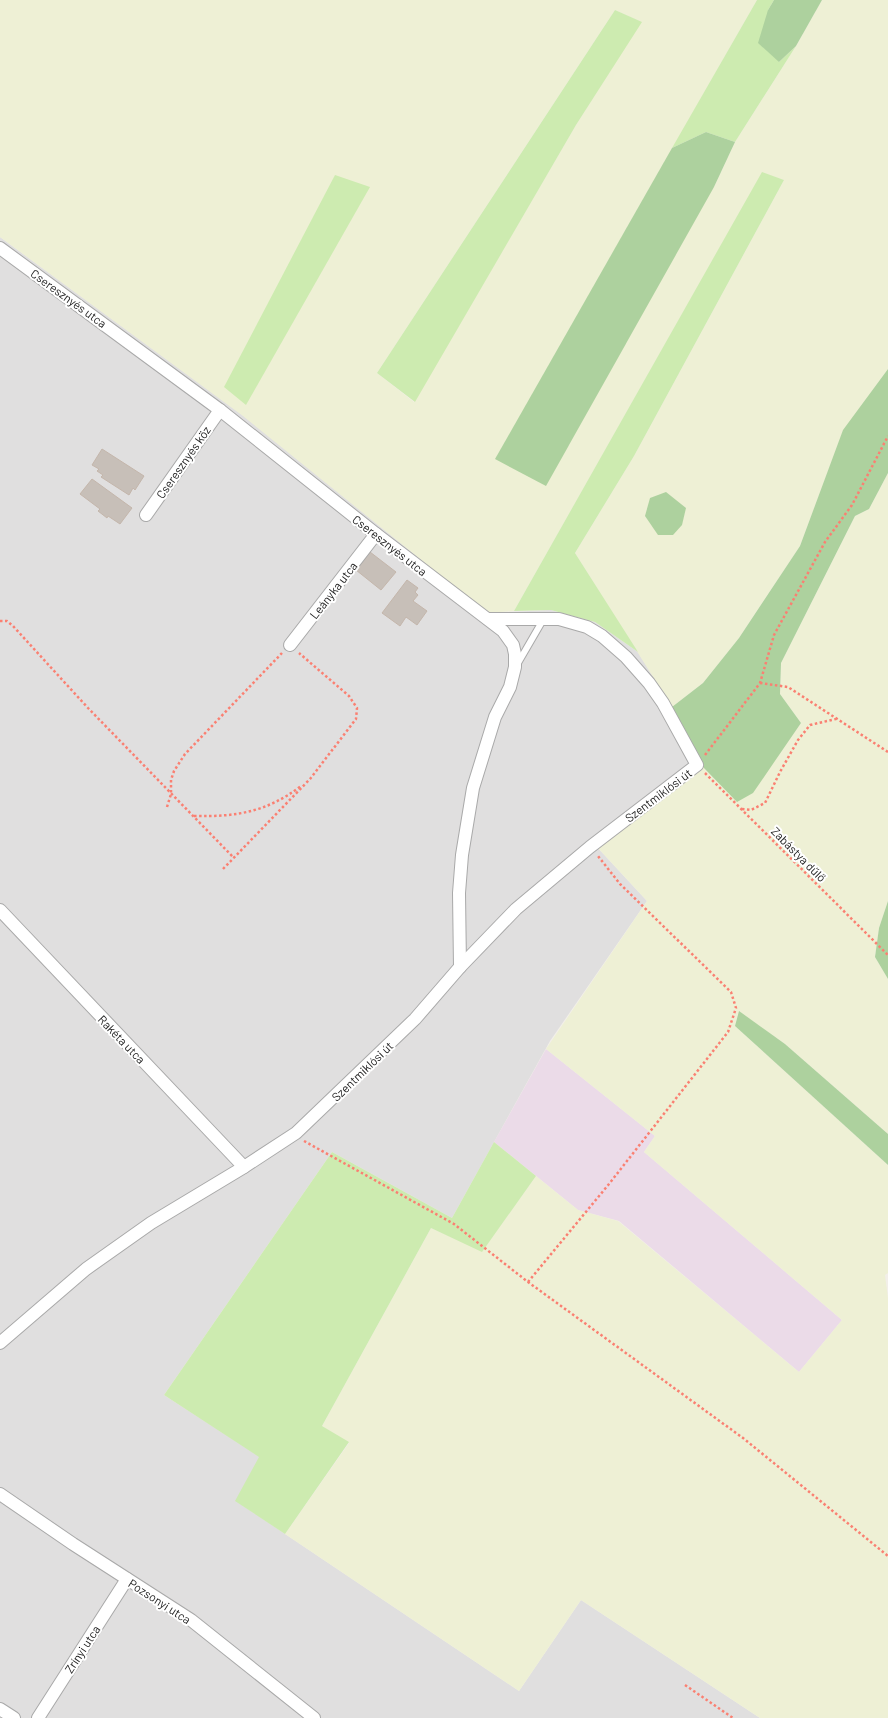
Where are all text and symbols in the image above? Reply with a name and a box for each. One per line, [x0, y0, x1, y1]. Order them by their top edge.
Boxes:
street label: Cseresznyés utca [28, 266, 110, 330]
street label: Cseresznyés köz [153, 423, 213, 501]
street label: Cseresznyés utca [350, 512, 430, 578]
street label: Leányka utca [306, 559, 360, 621]
street label: Szentmiklósi út [622, 765, 694, 825]
street label: Zabástya dűlő [769, 824, 829, 884]
street label: Rakéta utca [96, 1012, 148, 1066]
street label: Szentmiklósi út [328, 1038, 396, 1104]
street label: Pozsonyi utca [126, 1576, 194, 1626]
street label: Zrínyi utca [61, 1623, 103, 1675]

